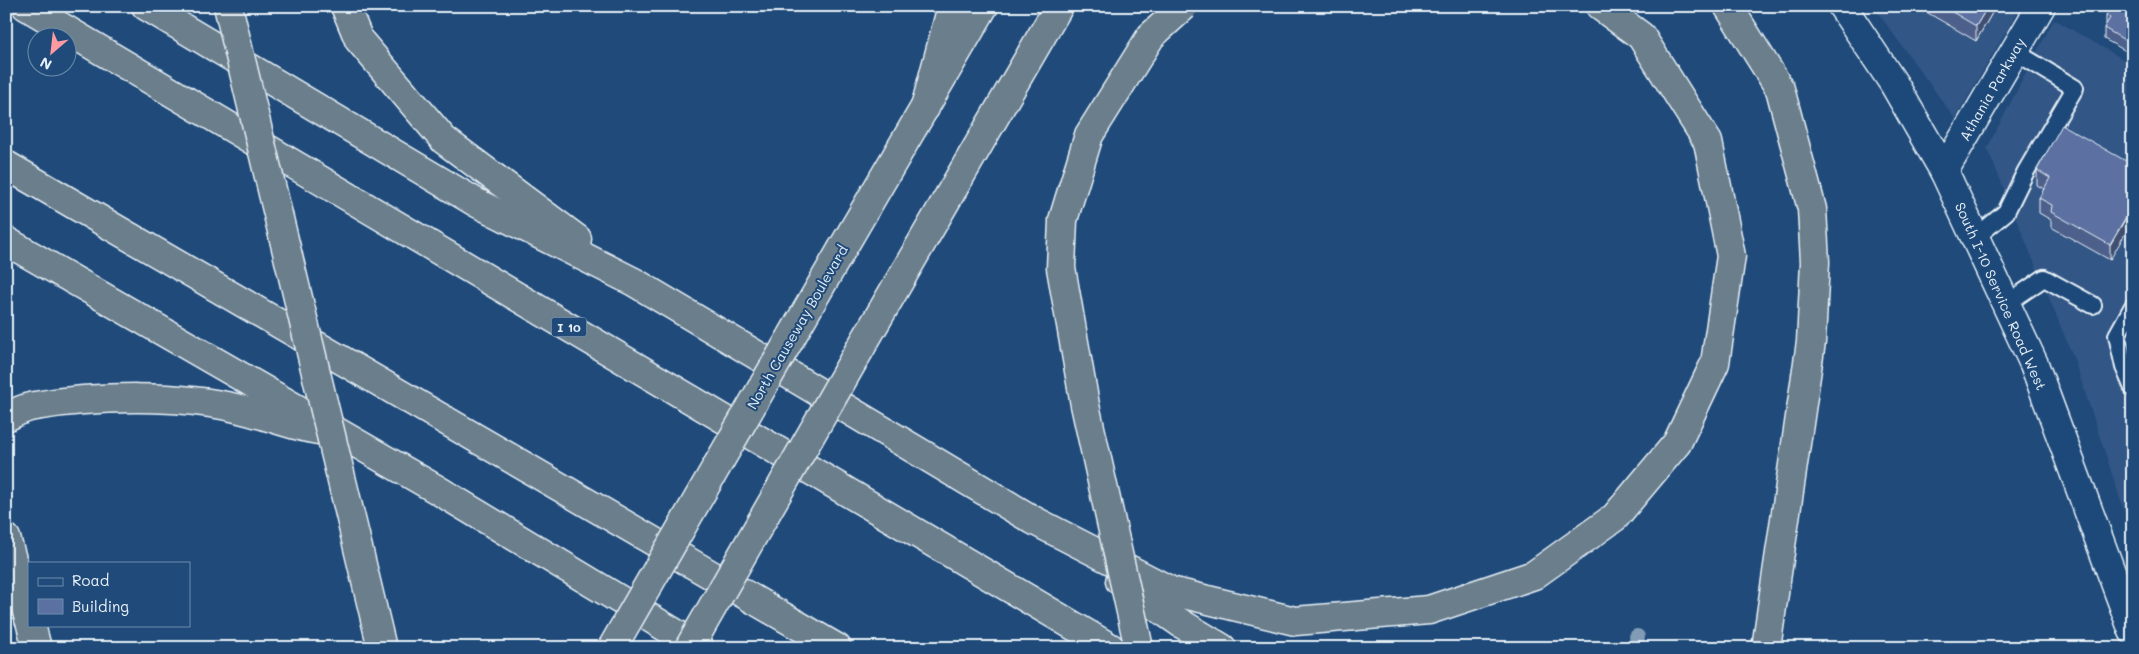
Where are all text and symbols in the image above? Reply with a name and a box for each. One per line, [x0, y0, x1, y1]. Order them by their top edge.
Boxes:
north arrow [28, 28, 78, 78]
street label: Athania Parkway [1955, 34, 2029, 144]
text: N [37, 53, 55, 75]
street label: South I-10 Service Road West [1951, 199, 2051, 393]
street label: North Causeway Boulevard [742, 241, 852, 412]
road number: I 10 [552, 318, 586, 337]
legend [28, 562, 190, 626]
text: Road [72, 570, 109, 590]
text: Building [72, 596, 129, 616]

